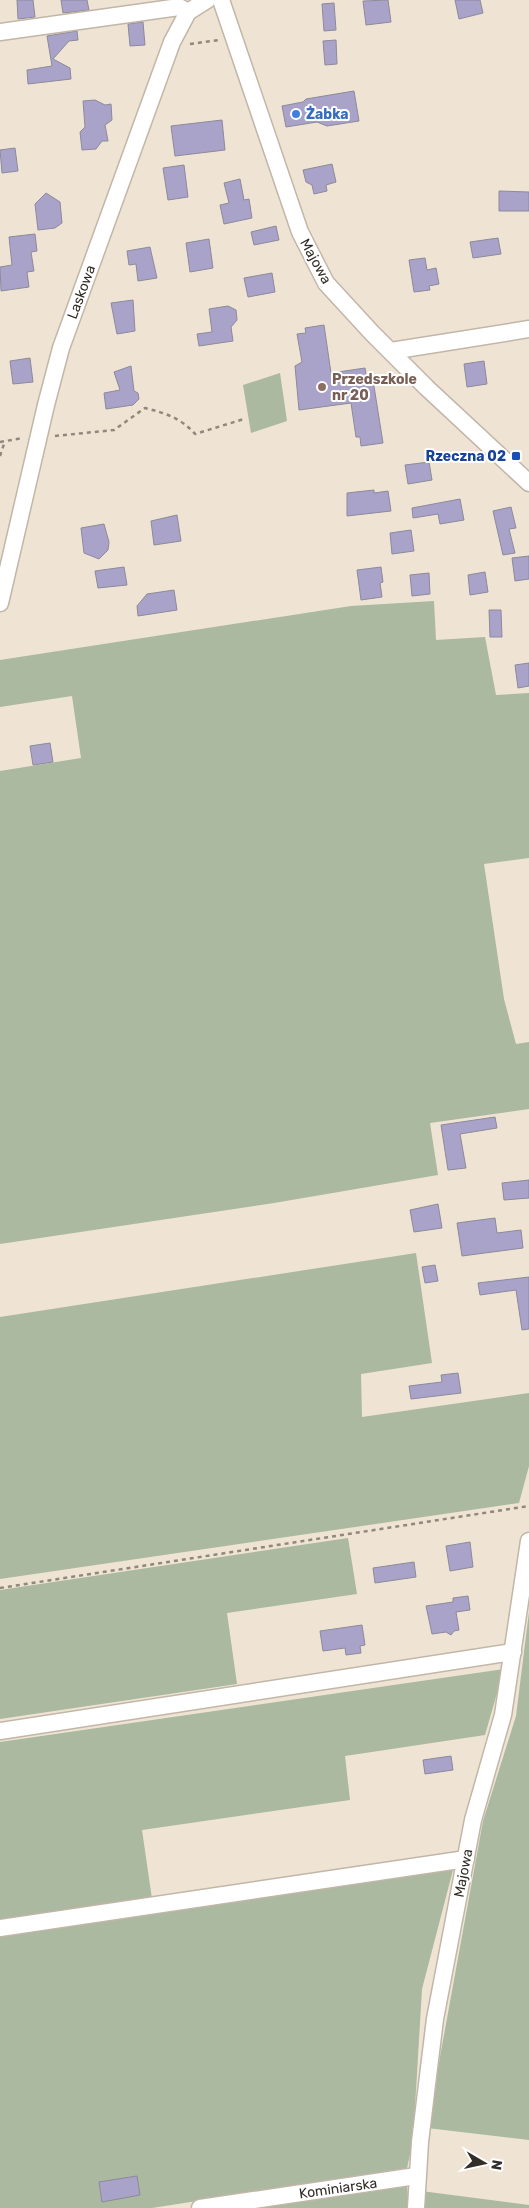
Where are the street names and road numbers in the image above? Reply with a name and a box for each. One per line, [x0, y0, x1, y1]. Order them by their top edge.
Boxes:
street label: Majowa [296, 236, 335, 287]
street label: Laskowa [64, 263, 99, 321]
street label: Majowa [450, 1847, 477, 1899]
street label: Kominiarska [298, 2175, 378, 2202]

